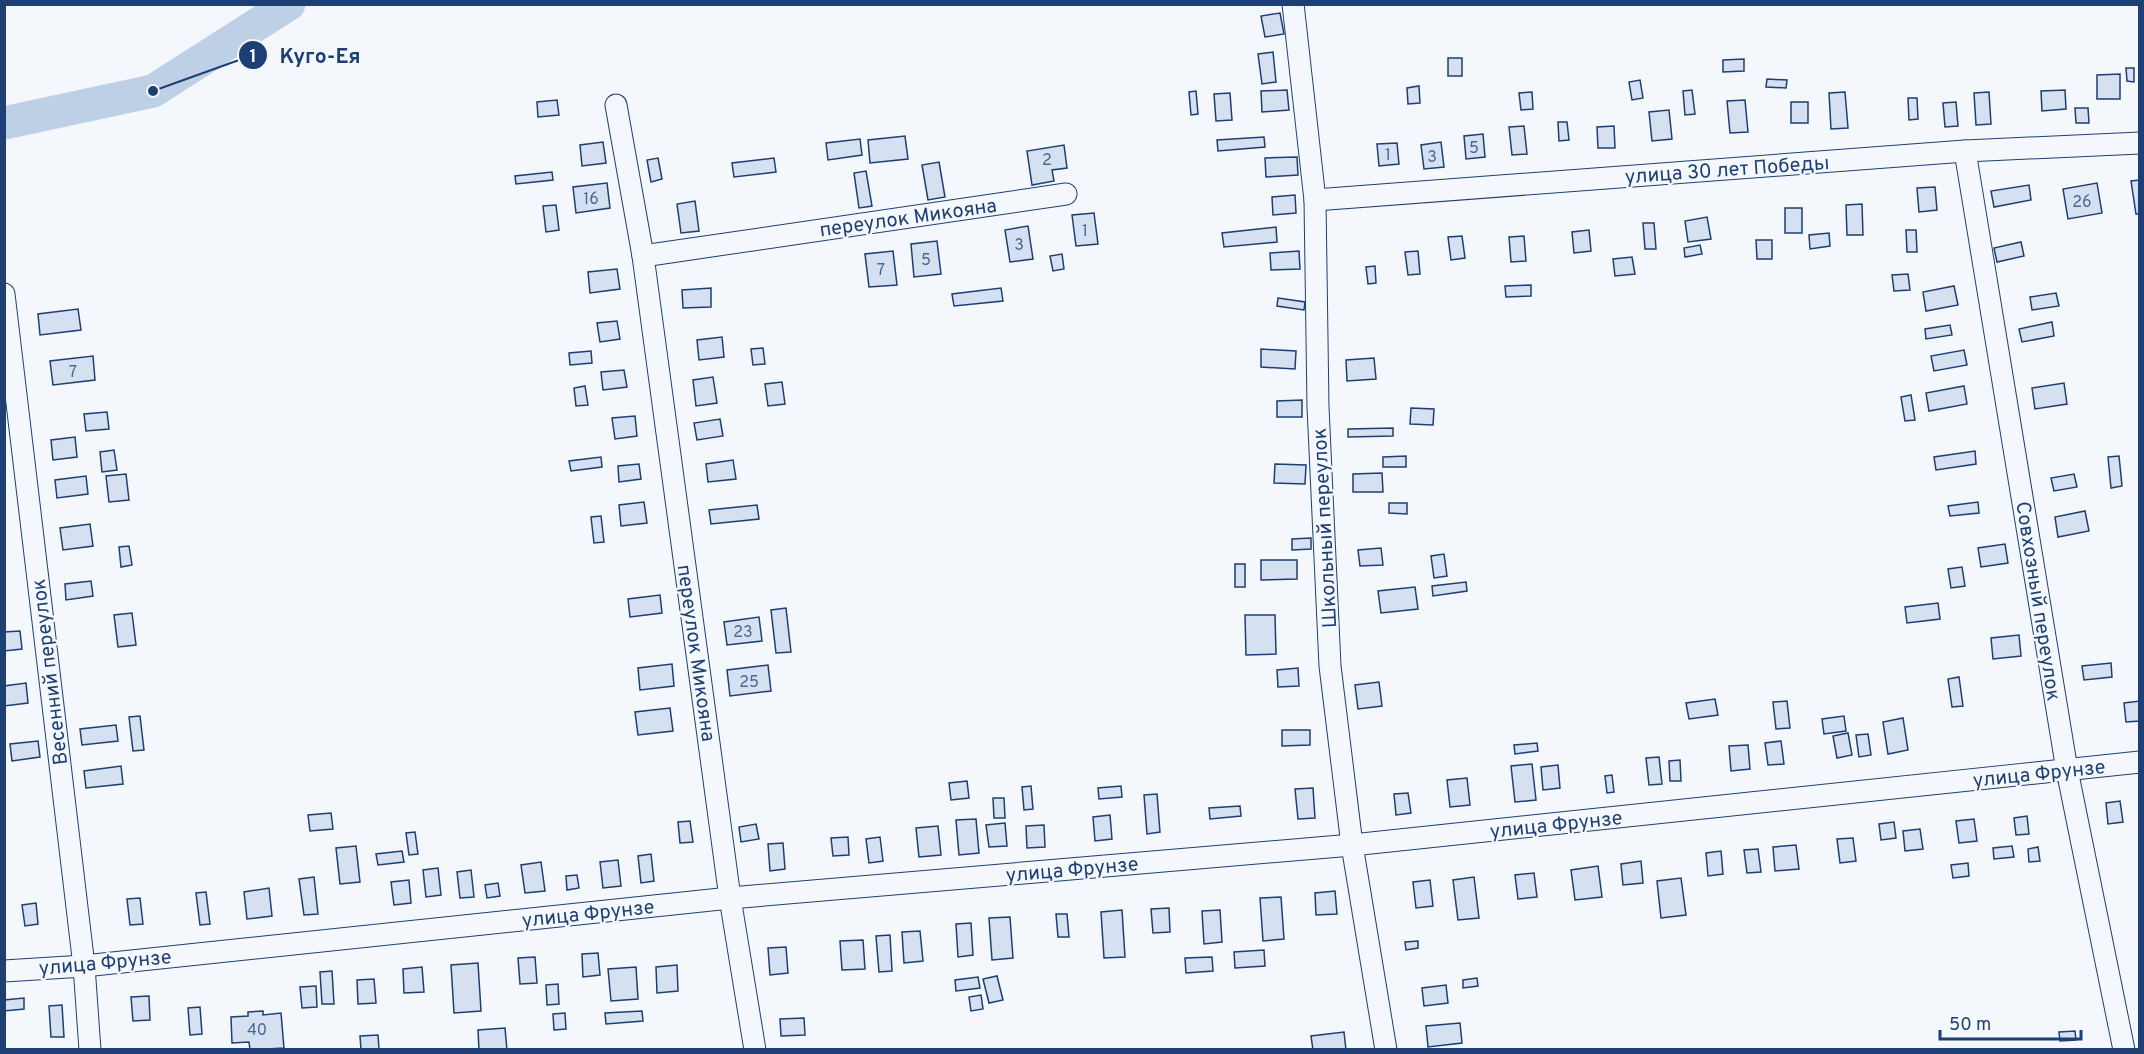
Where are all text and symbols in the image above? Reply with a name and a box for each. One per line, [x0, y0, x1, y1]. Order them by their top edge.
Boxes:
callout: Куго-Ея [238, 36, 373, 75]
text: Куго-Ея [279, 44, 361, 71]
text: 1 [249, 46, 257, 69]
house number: 5 [1469, 139, 1479, 159]
house number: 1 [1385, 146, 1391, 166]
house number: 3 [1427, 148, 1437, 168]
house number: 2 [1042, 151, 1052, 171]
street label: улица 30 лет Победы [1624, 151, 1830, 191]
house number: 16 [583, 190, 599, 210]
house number: 26 [2072, 193, 2092, 213]
street label: переулок Микояна [818, 194, 999, 244]
house number: 1 [1082, 222, 1088, 242]
house number: 3 [1014, 236, 1024, 256]
house number: 5 [921, 251, 931, 271]
house number: 7 [877, 261, 885, 281]
house number: 7 [69, 363, 77, 383]
street label: Школьный переулок [1308, 427, 1344, 629]
street label: Совхозный переулок [2008, 500, 2066, 703]
street label: переулок Микояна [670, 563, 720, 744]
street label: Весенний переулок [27, 577, 75, 766]
house number: 23 [733, 623, 753, 643]
house number: 25 [739, 673, 759, 693]
street label: улица Фрунзе [1972, 755, 2107, 795]
street label: улица Фрунзе [1489, 806, 1624, 846]
street label: улица Фрунзе [1005, 852, 1140, 890]
street label: улица Фрунзе [521, 895, 656, 935]
street label: улица Фрунзе [38, 945, 173, 983]
scale bar [1940, 1003, 2081, 1041]
text: 50 m [1949, 1014, 1991, 1037]
house number: 40 [247, 1021, 267, 1041]

